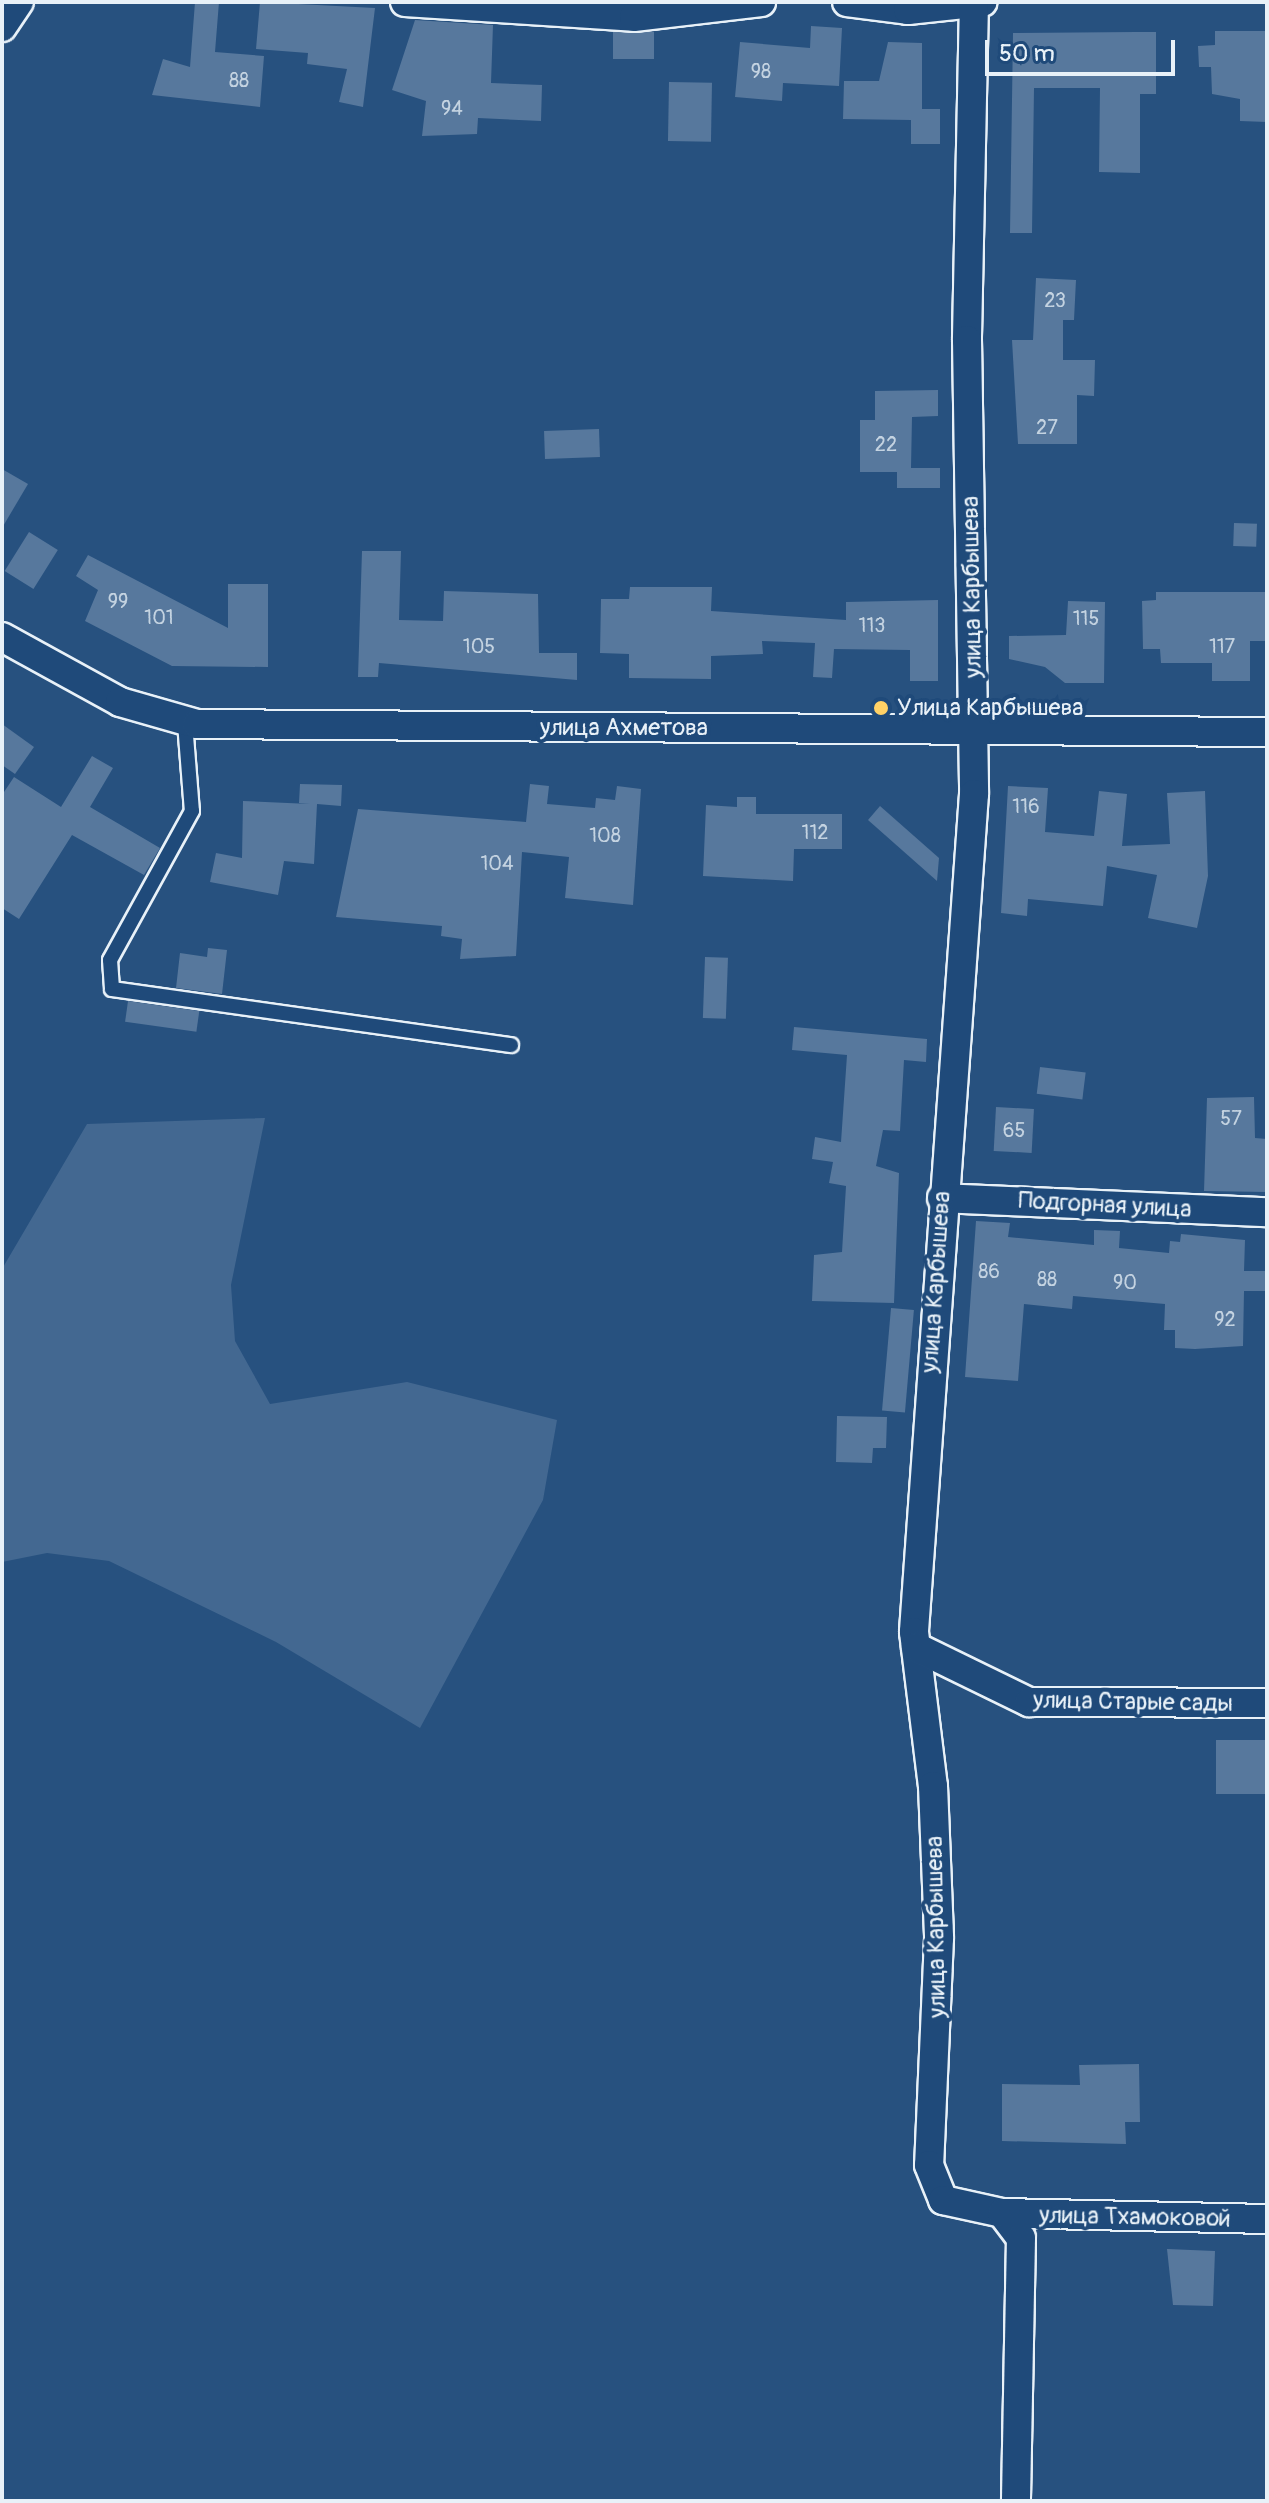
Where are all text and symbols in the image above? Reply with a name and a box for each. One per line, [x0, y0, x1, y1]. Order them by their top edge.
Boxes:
scale bar [989, 24, 1179, 74]
text: 50 m [999, 39, 1055, 68]
house number: 98 [751, 59, 771, 83]
house number: 88 [229, 68, 249, 92]
house number: 94 [441, 96, 463, 120]
house number: 23 [1044, 288, 1066, 312]
house number: 27 [1036, 415, 1058, 439]
house number: 22 [875, 432, 897, 456]
street label: улица Карбышева [956, 496, 988, 678]
house number: 99 [108, 589, 128, 613]
house number: 101 [144, 605, 174, 629]
house number: 115 [1073, 606, 1099, 630]
house number: 113 [859, 613, 885, 637]
house number: 105 [463, 634, 495, 658]
house number: 117 [1209, 634, 1235, 658]
place label: Улица Карбышева [897, 694, 1083, 722]
marker: Улица Карбышева [872, 699, 890, 717]
street label: улица Ахметова [540, 714, 708, 742]
house number: 116 [1012, 794, 1040, 818]
house number: 112 [802, 820, 828, 844]
house number: 108 [589, 823, 621, 847]
house number: 104 [480, 851, 514, 875]
house number: 57 [1220, 1106, 1242, 1130]
house number: 65 [1003, 1118, 1025, 1142]
street label: Подгорная улица [1018, 1186, 1192, 1224]
street label: улица Карбышева [915, 1190, 957, 1374]
house number: 86 [978, 1259, 1000, 1283]
house number: 88 [1037, 1267, 1057, 1291]
house number: 90 [1113, 1270, 1137, 1294]
house number: 92 [1214, 1307, 1236, 1331]
street label: улица Старые сады [1033, 1686, 1233, 1718]
street label: улица Карбышева [920, 1836, 952, 2018]
street label: улица Тхамоковой [1039, 2201, 1231, 2233]

